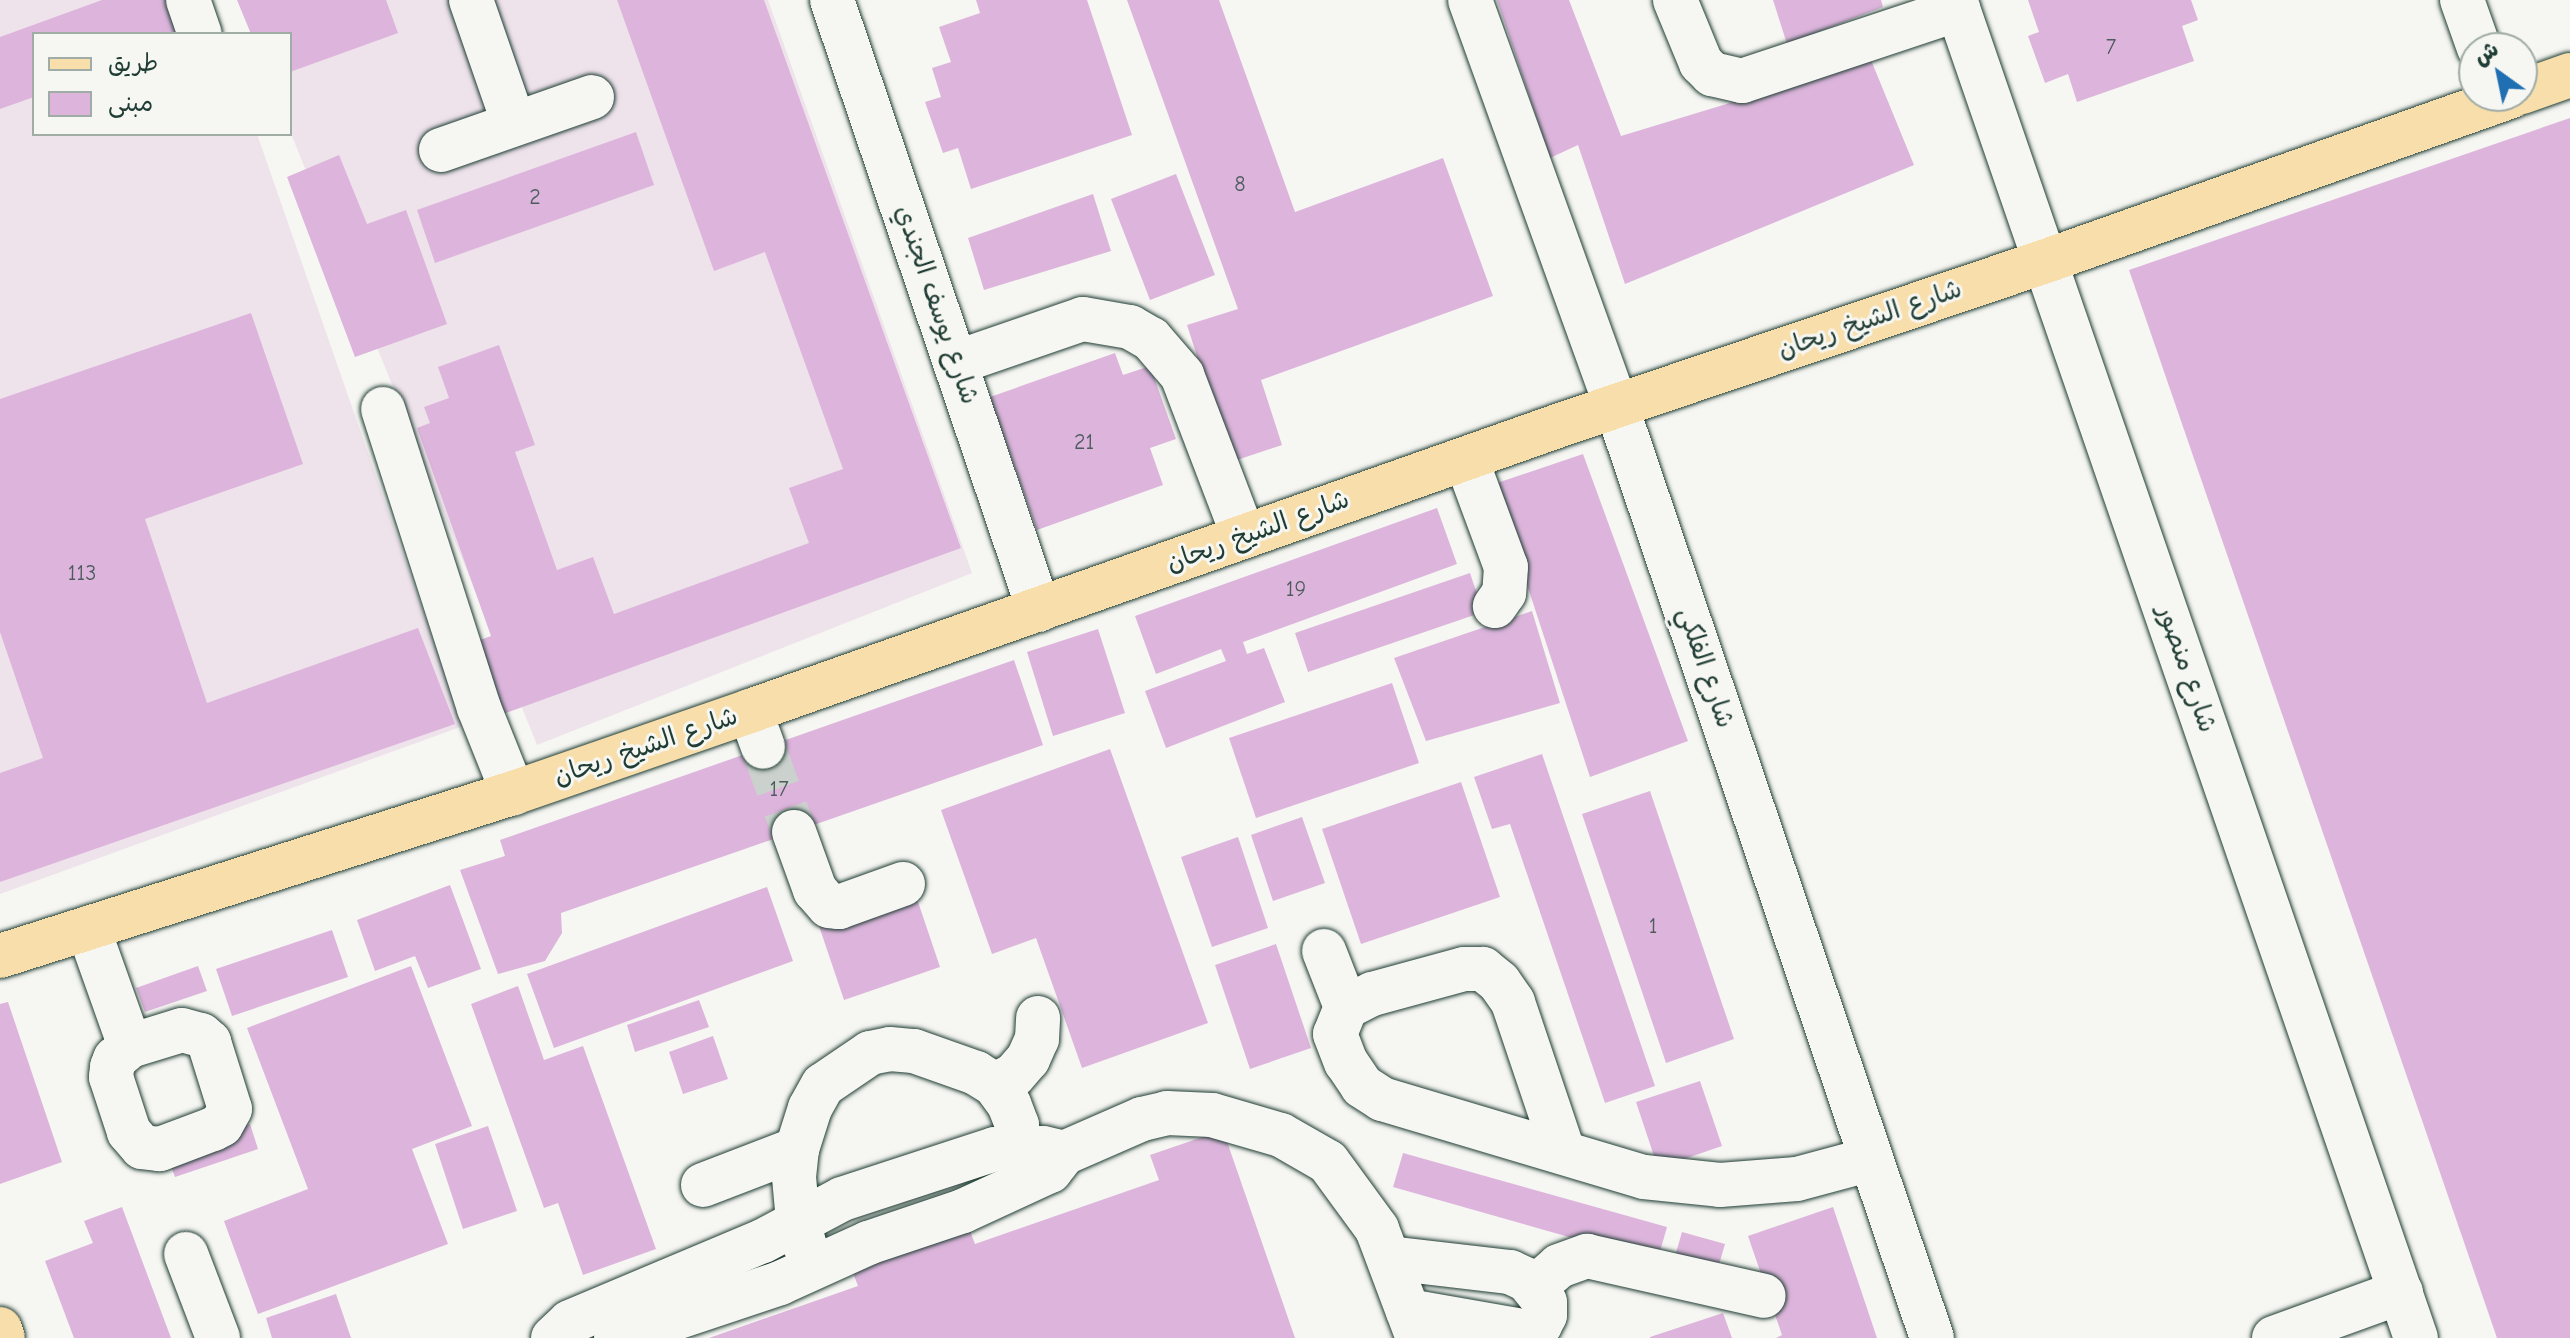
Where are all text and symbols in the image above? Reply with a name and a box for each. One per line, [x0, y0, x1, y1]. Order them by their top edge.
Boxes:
legend [32, 32, 292, 136]
north arrow [2458, 32, 2538, 112]
house number: 7 [2106, 35, 2116, 61]
text: ش [2469, 36, 2503, 71]
text: طريق [108, 49, 158, 77]
text: مبنى [108, 89, 153, 117]
house number: 8 [1234, 172, 1246, 198]
house number: 2 [529, 185, 541, 211]
street label: شارع يوسف الجندي [887, 201, 985, 409]
street label: شارع الشيخ ريحان [1774, 274, 1966, 366]
house number: 21 [1074, 430, 1094, 456]
street label: شارع الشيخ ريحان [1162, 484, 1354, 580]
house number: 113 [68, 561, 96, 587]
house number: 19 [1286, 577, 1306, 603]
street label: شارع منصور [2150, 601, 2222, 737]
street label: شارع الفلكي [1670, 604, 1740, 732]
street label: شارع الشيخ ريحان [550, 701, 742, 793]
house number: 17 [769, 777, 789, 803]
house number: 1 [1649, 914, 1657, 940]

